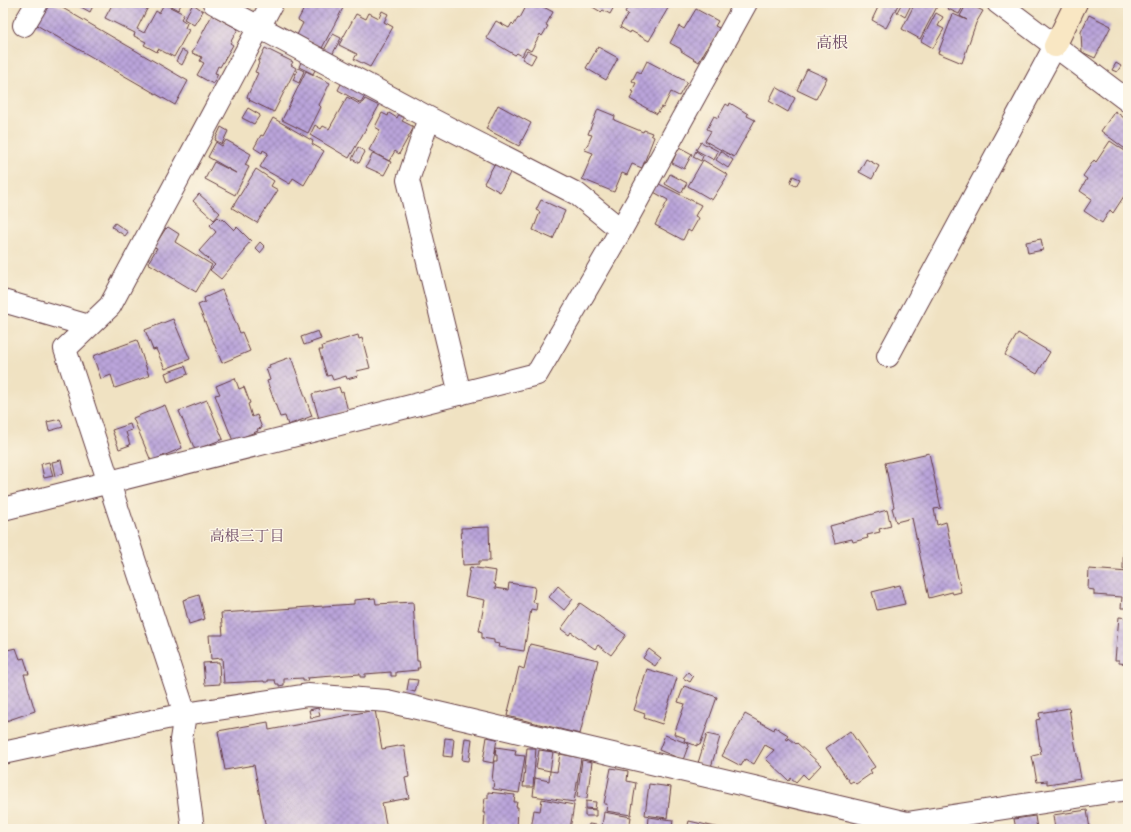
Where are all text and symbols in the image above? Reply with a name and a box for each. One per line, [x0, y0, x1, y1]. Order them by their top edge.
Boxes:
district label: 高根 [816, 30, 848, 54]
district label: 高根三丁目 [209, 525, 285, 546]

